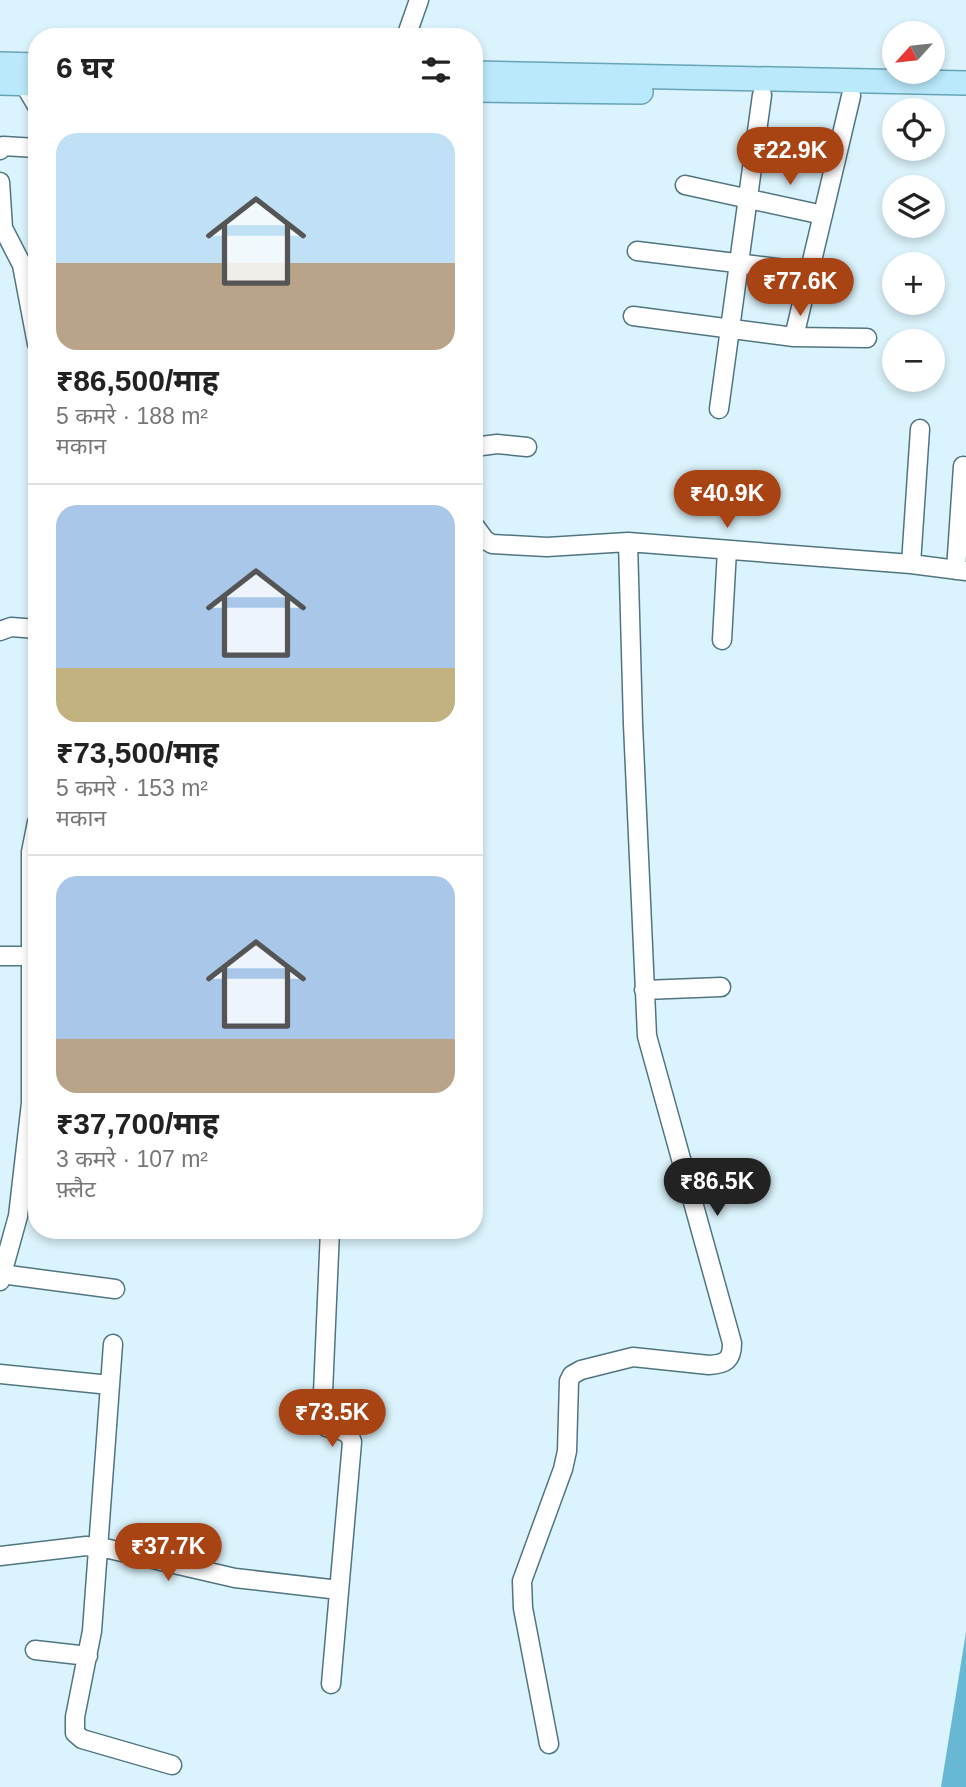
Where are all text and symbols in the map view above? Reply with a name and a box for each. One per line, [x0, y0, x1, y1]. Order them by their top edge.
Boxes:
north arrow [882, 21, 945, 84]
map controls [882, 21, 945, 392]
text: 6 घर [56, 51, 114, 84]
icon: filters [417, 51, 455, 89]
button: locate [882, 98, 945, 161]
pin: ₹22.9K [733, 128, 847, 187]
text: ₹22.9K [753, 137, 827, 163]
button: layers [882, 175, 945, 238]
icon: home [193, 178, 319, 304]
button: + [882, 252, 945, 315]
pin: ₹77.6K [743, 258, 857, 318]
text: ₹77.6K [763, 268, 837, 294]
button: − [882, 329, 945, 392]
text: ₹86,500/माह [56, 364, 219, 397]
text: 5 कमरे · 188 m² [56, 403, 208, 429]
text: मकान [56, 433, 106, 459]
pin: ₹40.9K [670, 470, 784, 530]
text: ₹40.9K [690, 480, 764, 506]
icon: home [193, 550, 319, 676]
text: ₹73,500/माह [56, 736, 219, 769]
text: 5 कमरे · 153 m² [56, 775, 208, 801]
text: मकान [56, 805, 106, 831]
icon: home [193, 921, 319, 1047]
text: ₹37,700/माह [56, 1107, 219, 1140]
text: 3 कमरे · 107 m² [56, 1146, 208, 1172]
pin: ₹86.5K [660, 1158, 774, 1218]
text: ₹86.5K [680, 1168, 754, 1194]
text: फ़्लैट [56, 1176, 96, 1202]
pin: ₹73.5K [275, 1390, 389, 1449]
text: ₹73.5K [295, 1399, 369, 1425]
pin: ₹37.7K [111, 1524, 225, 1583]
text: ₹37.7K [131, 1533, 205, 1559]

